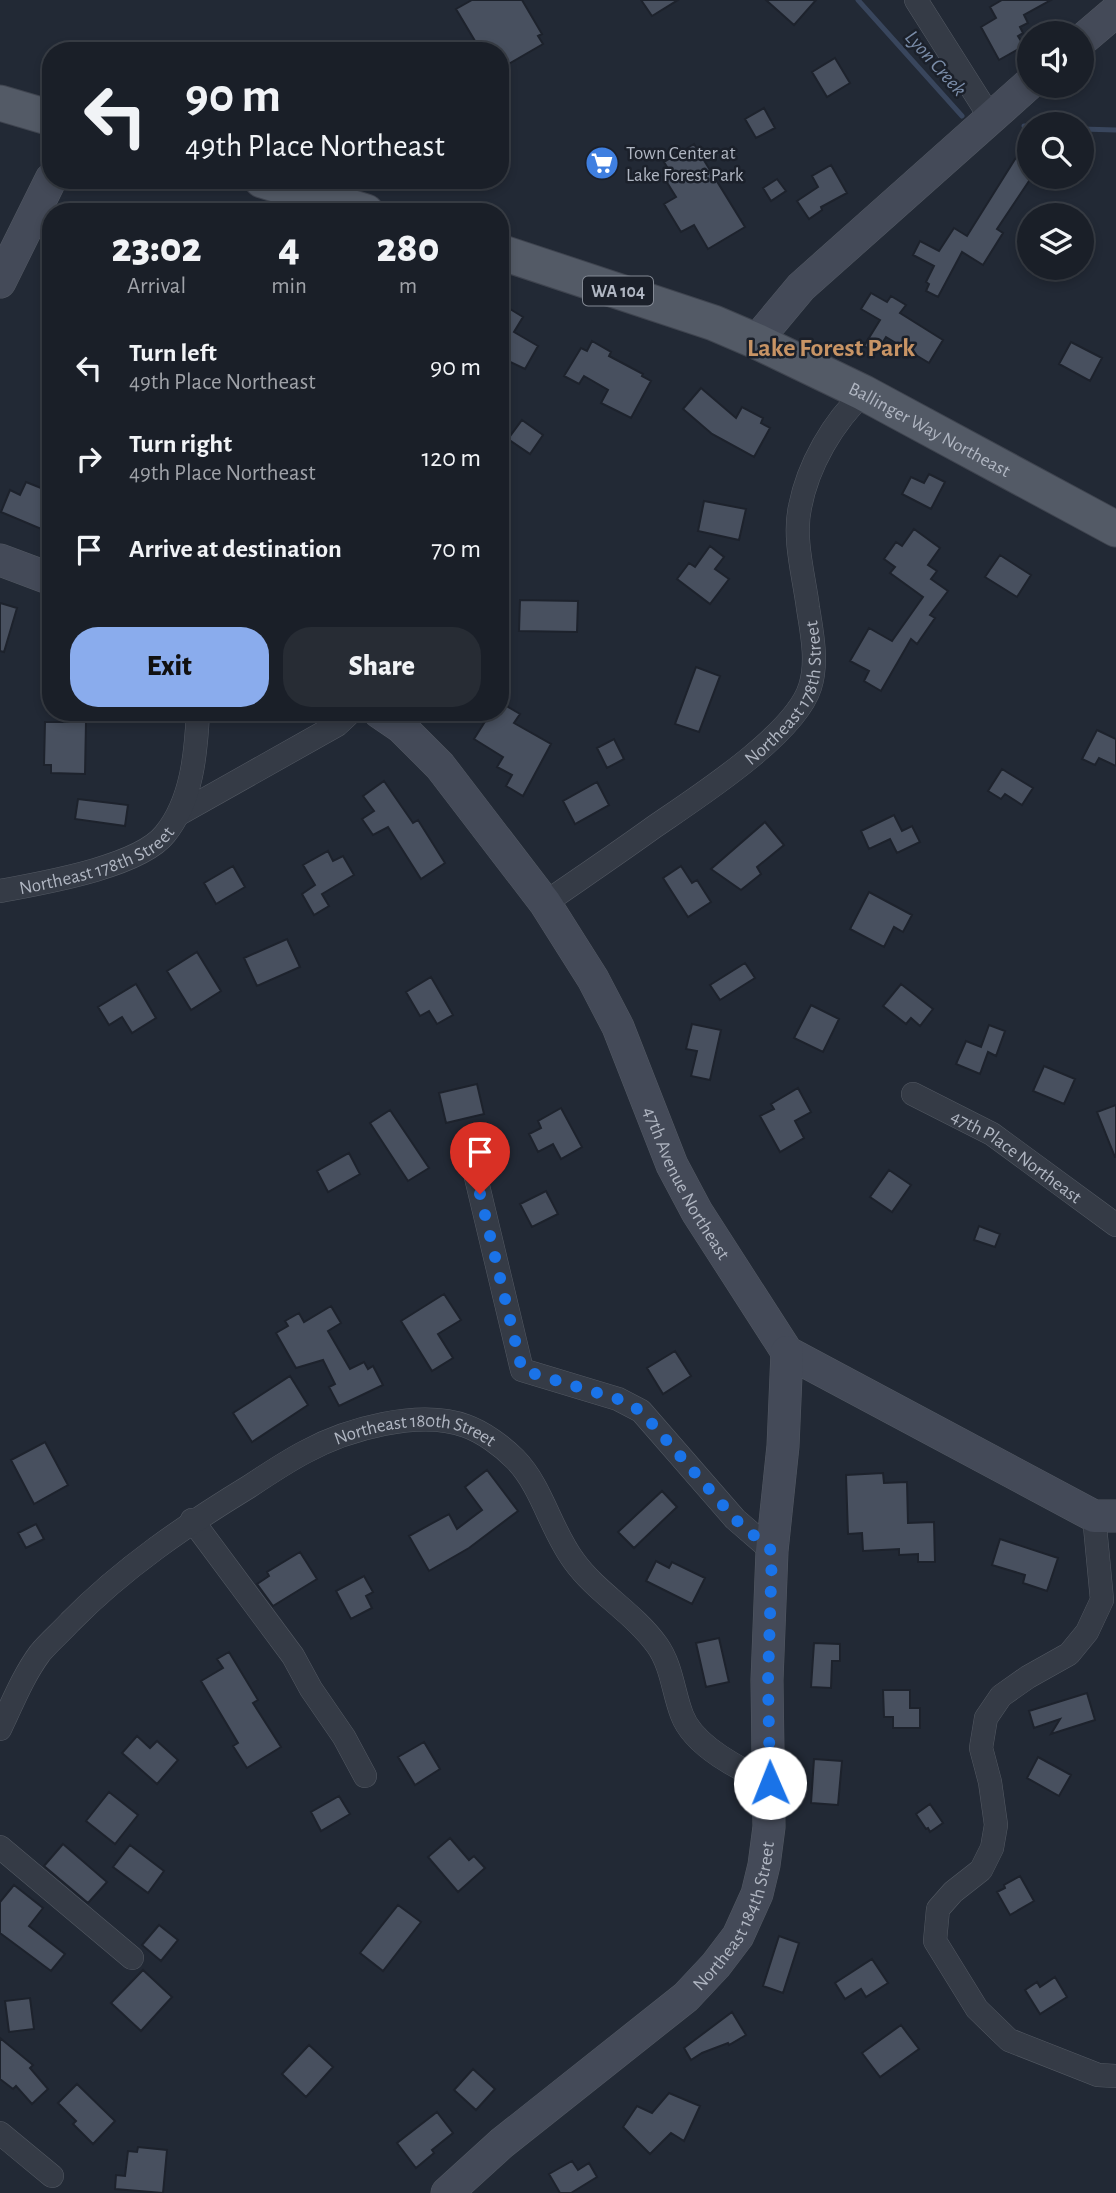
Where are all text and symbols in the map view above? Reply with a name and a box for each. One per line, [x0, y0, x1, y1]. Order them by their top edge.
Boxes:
map controls [1017, 21, 1094, 280]
button: sound [1017, 21, 1094, 98]
water label: Lyon Creek [901, 26, 970, 100]
icon: left [70, 70, 161, 161]
text: 90 m [185, 72, 281, 121]
button: search [1017, 112, 1094, 189]
text: 49th Place Northeast [185, 130, 445, 162]
supermarket icon: Town Center at Lake Forest Park [583, 144, 621, 182]
place label: Town Center at Lake Forest Park [626, 144, 744, 185]
button: layers [1017, 203, 1094, 280]
text: 23:02 [112, 227, 202, 269]
text: 4 [278, 227, 300, 269]
text: 280 [377, 227, 439, 269]
text: Arrival [127, 275, 186, 298]
text: min [271, 275, 307, 298]
text: m [399, 275, 417, 298]
road number: WA 104 [583, 276, 653, 306]
district label: Lake Forest Park [747, 335, 915, 361]
text: Turn left [129, 340, 217, 366]
icon: left [70, 349, 108, 387]
text: 90 m [430, 354, 481, 380]
text: 49th Place Northeast [129, 371, 316, 394]
street label: Ballinger Way Northeast [846, 379, 1013, 481]
text: Turn right [129, 431, 232, 457]
icon: right [70, 440, 108, 478]
text: 120 m [421, 445, 481, 471]
text: 49th Place Northeast [129, 462, 316, 485]
icon: arrive [70, 531, 108, 569]
text: Arrive at destination [129, 536, 342, 562]
text: 70 m [431, 536, 481, 562]
street label: Northeast 178th Street [741, 619, 825, 769]
button: Exit [70, 627, 269, 707]
button: Share [283, 627, 481, 707]
street label: Northeast 178th Street [18, 823, 178, 898]
street label: 47th Avenue Northeast [639, 1104, 733, 1263]
street label: 47th Place Northeast [948, 1107, 1085, 1207]
pin [450, 1122, 510, 1194]
icon: arrive [461, 1133, 499, 1171]
street label: Northeast 180th Street [332, 1412, 499, 1451]
position arrow [733, 1746, 807, 1820]
street label: Northeast 184th Street [690, 1840, 778, 1995]

